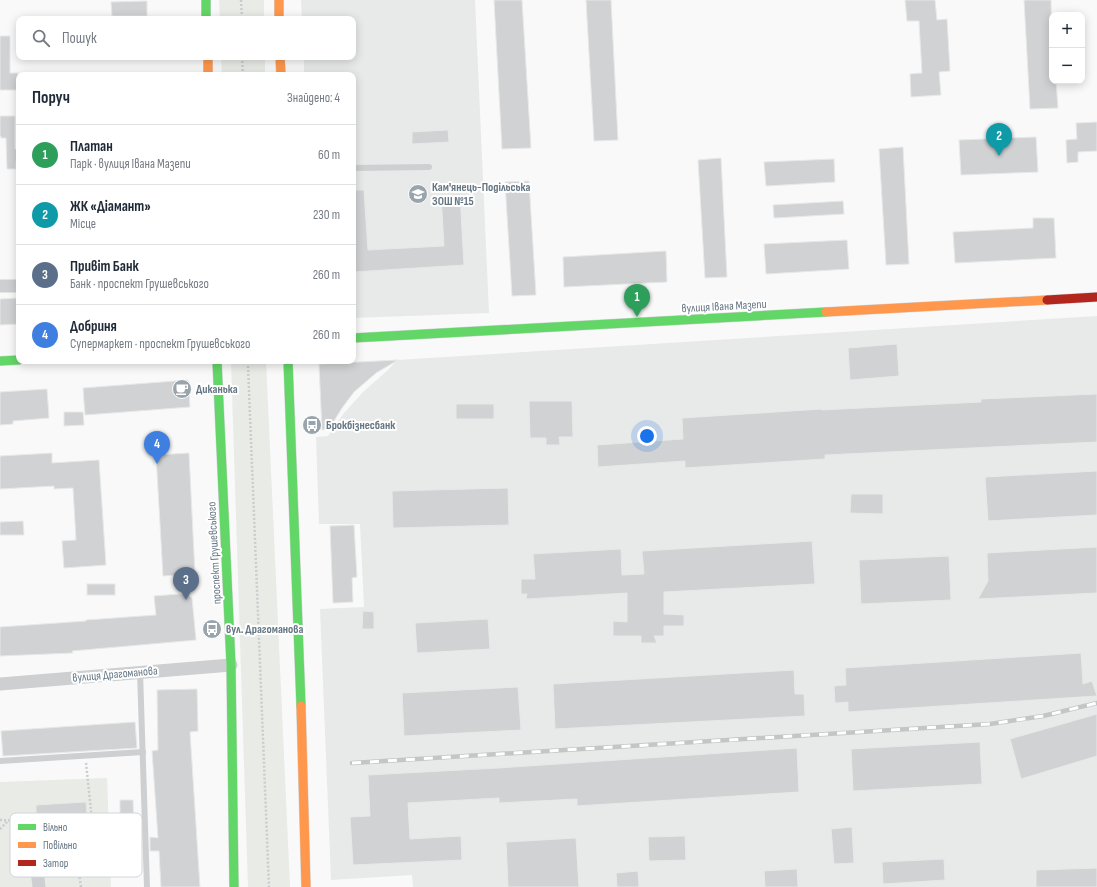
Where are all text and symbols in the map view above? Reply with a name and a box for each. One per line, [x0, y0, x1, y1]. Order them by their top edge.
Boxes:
map controls [1049, 12, 1085, 84]
button: + [1049, 12, 1085, 48]
search box [16, 16, 356, 60]
icon: search [30, 27, 52, 49]
text: Пошук [62, 29, 97, 48]
button: − [1049, 48, 1085, 84]
text: Поруч [32, 88, 70, 108]
text: Знайдено: 4 [287, 90, 340, 106]
pin: 2 [986, 123, 1012, 156]
text: Платан [70, 137, 113, 156]
text: 1 [42, 147, 48, 163]
text: 60 m [318, 147, 340, 163]
text: Парк · вулиця Івана Мазепи [70, 156, 191, 172]
place label: Кам'янець-Подільська ЗОШ №15 [432, 180, 531, 209]
school or university icon: Кам'янець-Подільська ЗОШ №15 [407, 183, 429, 205]
text: ЖК «Діамант» [70, 197, 151, 216]
text: 2 [42, 207, 48, 223]
text: 230 m [313, 207, 340, 223]
text: Місце [70, 216, 96, 232]
text: Привіт Банк [70, 257, 139, 276]
text: 3 [42, 267, 48, 283]
text: 260 m [313, 267, 340, 283]
text: Банк · проспект Грушевського [70, 276, 209, 292]
pin: 1 [624, 284, 650, 317]
street label: вулиця Івана Мазепи [681, 297, 767, 316]
text: Добриня [70, 317, 117, 336]
text: 4 [42, 327, 48, 343]
text: 260 m [313, 327, 340, 343]
text: Супермаркет · проспект Грушевського [70, 336, 250, 352]
cafe icon: Диканька [171, 378, 193, 400]
place label: Диканька [196, 382, 238, 397]
bus stop icon: Брокбізнесбанк [301, 414, 323, 436]
place label: Брокбізнесбанк [326, 418, 396, 433]
your location [637, 426, 657, 446]
pin: 4 [144, 431, 170, 464]
street label: проспект Грушевського [204, 501, 225, 605]
pin: 3 [173, 567, 199, 600]
bus stop icon: вул. Драгоманова [201, 618, 223, 640]
place label: вул. Драгоманова [226, 622, 304, 637]
street label: вулиця Драгоманова [72, 663, 159, 686]
legend [10, 813, 142, 877]
text: Вільно [43, 821, 68, 834]
text: Повільно [43, 839, 77, 852]
text: Затор [43, 857, 68, 870]

